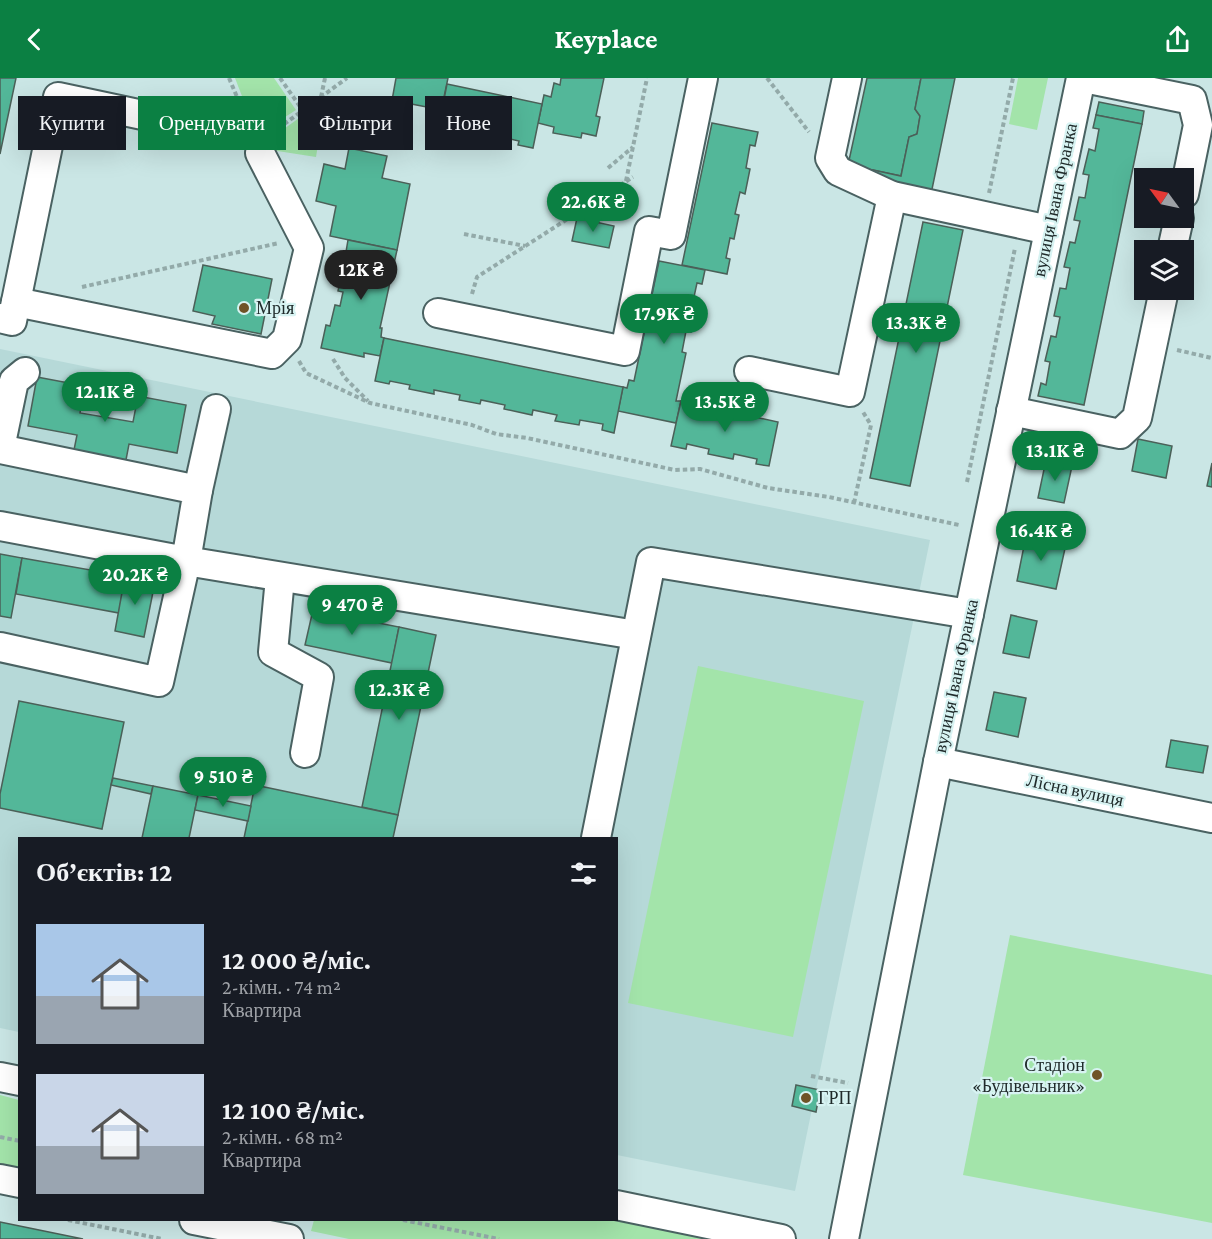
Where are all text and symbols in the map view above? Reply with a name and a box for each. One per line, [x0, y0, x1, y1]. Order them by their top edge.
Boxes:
icon: back [18, 23, 51, 56]
icon: share [1161, 23, 1194, 56]
text: Keyplace [555, 24, 657, 54]
chip: Купити [18, 96, 126, 150]
chip: Орендувати [138, 96, 286, 150]
chip: Фільтри [298, 96, 413, 150]
chip: Нове [425, 96, 512, 150]
street label: вулиця Івана Франка [1029, 121, 1081, 279]
north arrow [1134, 168, 1194, 228]
map controls [1134, 168, 1194, 300]
pin: 22.6K ₴ [538, 182, 648, 233]
text: 22.6K ₴ [561, 190, 625, 212]
button: layers [1134, 240, 1194, 300]
pin: 12K ₴ [319, 250, 403, 301]
text: 12K ₴ [338, 258, 384, 280]
pin: 17.9K ₴ [609, 294, 719, 345]
place label: Мрія [256, 298, 294, 318]
marker: Мрія [237, 301, 251, 315]
text: 17.9K ₴ [634, 302, 694, 324]
pin: 13.3K ₴ [861, 303, 971, 354]
text: 13.3K ₴ [886, 311, 946, 333]
pin: 12.1K ₴ [50, 372, 160, 423]
text: 12.1K ₴ [76, 380, 134, 402]
pin: 13.5K ₴ [670, 382, 780, 433]
text: 13.5K ₴ [695, 390, 755, 412]
pin: 13.1K ₴ [1000, 431, 1110, 482]
text: 13.1K ₴ [1026, 439, 1084, 461]
pin: 16.4K ₴ [986, 511, 1096, 562]
text: 16.4K ₴ [1010, 519, 1072, 541]
pin: 20.2K ₴ [80, 555, 190, 606]
text: 20.2K ₴ [102, 563, 168, 585]
pin: 9 470 ₴ [297, 585, 407, 636]
text: 9 470 ₴ [321, 593, 383, 615]
street label: вулиця Івана Франка [930, 597, 982, 755]
pin: 12.3K ₴ [344, 670, 454, 721]
text: 12.3K ₴ [369, 678, 429, 700]
pin: 9 510 ₴ [168, 757, 278, 808]
text: 9 510 ₴ [193, 765, 253, 787]
street label: Лісна вулиця [1025, 770, 1125, 810]
icon: filters [567, 857, 600, 890]
text: Об’єктів: 12 [36, 858, 172, 887]
text: 12 000 ₴/міс. [222, 946, 371, 975]
icon: home [84, 948, 156, 1020]
text: 2-кімн. · 74 m² [222, 976, 341, 998]
text: Квартира [222, 999, 301, 1021]
place label: Стадіон «Будівельник» [972, 1055, 1085, 1096]
marker: Стадіон «Будівельник» [1090, 1068, 1104, 1082]
place label: ГРП [818, 1088, 851, 1108]
marker: ГРП [799, 1091, 813, 1105]
text: 12 100 ₴/міс. [222, 1096, 365, 1125]
icon: home [84, 1098, 156, 1170]
text: 2-кімн. · 68 m² [222, 1126, 343, 1148]
text: Квартира [222, 1149, 301, 1171]

